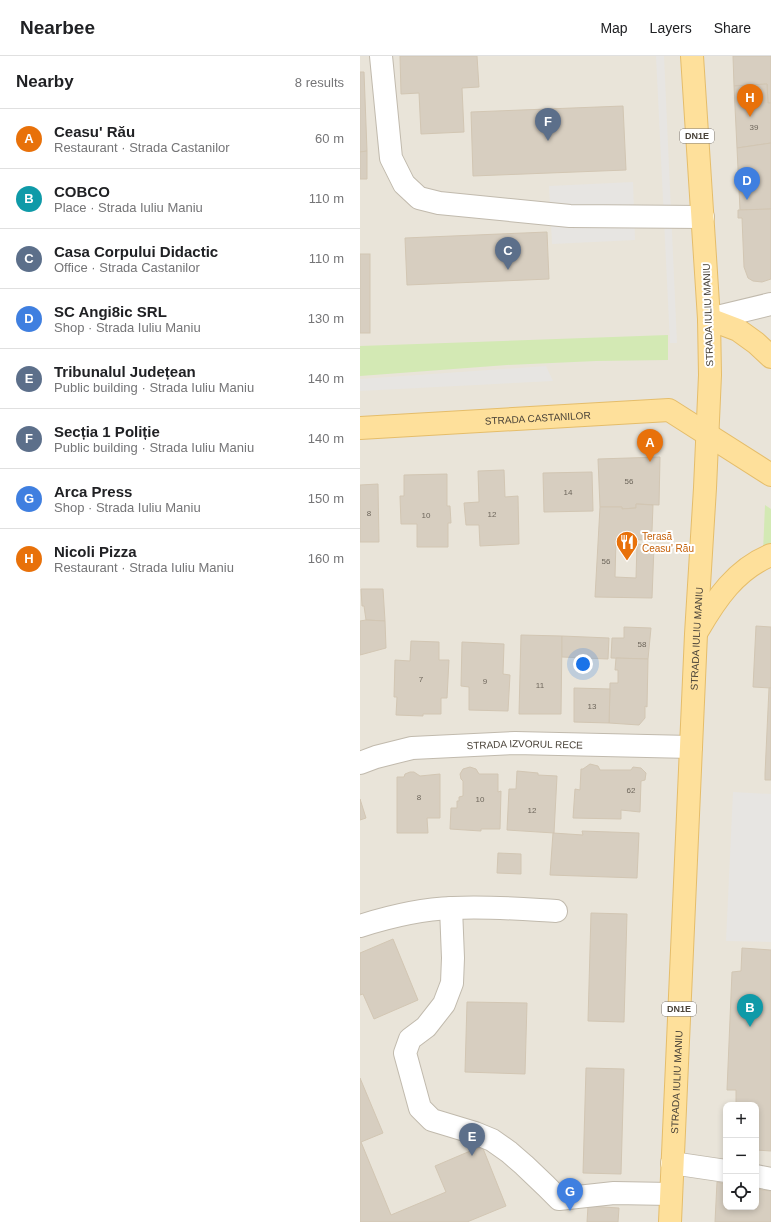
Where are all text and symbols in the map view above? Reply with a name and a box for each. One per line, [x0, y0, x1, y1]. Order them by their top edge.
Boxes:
text: Nearbee [20, 17, 95, 38]
text: Map [600, 20, 628, 36]
text: Layers [650, 20, 692, 36]
text: Share [714, 20, 751, 36]
text: Nearby [16, 72, 74, 91]
text: 8 results [295, 75, 344, 90]
pin: H [737, 84, 763, 117]
pin: F [535, 108, 561, 141]
text: Ceasu' Rău [54, 123, 135, 140]
house number: 39 [750, 123, 759, 132]
road number: DN1E [680, 129, 714, 143]
text: A [24, 131, 34, 146]
text: 60 m [315, 131, 344, 146]
text: Restaurant · Strada Castanilor [54, 140, 230, 155]
pin: D [734, 167, 760, 200]
text: COBCO [54, 183, 110, 200]
text: B [24, 191, 34, 206]
text: 110 m [309, 191, 344, 206]
text: Place · Strada Iuliu Maniu [54, 200, 203, 215]
pin: C [495, 237, 521, 270]
text: Casa Corpului Didactic [54, 243, 218, 260]
text: C [24, 251, 34, 266]
text: 110 m [309, 251, 344, 266]
text: Office · Strada Castanilor [54, 260, 200, 275]
street label: STRADA IULIU MANIU [701, 263, 715, 367]
text: SC Angi8ic SRL [54, 303, 167, 320]
text: D [24, 311, 34, 326]
text: 130 m [308, 311, 344, 326]
text: Shop · Strada Iuliu Maniu [54, 320, 201, 335]
text: Tribunalul Județean [54, 363, 196, 380]
text: E [25, 371, 33, 386]
text: 140 m [308, 371, 344, 386]
text: Public building · Strada Iuliu Maniu [54, 380, 254, 395]
street label: STRADA CASTANILOR [484, 409, 591, 426]
text: Secția 1 Poliție [54, 423, 160, 440]
pin: A [637, 429, 663, 462]
text: F [25, 431, 33, 446]
text: 140 m [308, 431, 344, 446]
text: Public building · Strada Iuliu Maniu [54, 440, 254, 455]
house number: 56 [625, 477, 634, 486]
text: Arca Press [54, 483, 132, 500]
house number: 14 [564, 488, 573, 497]
text: G [24, 491, 34, 506]
text: 150 m [308, 491, 344, 506]
text: Shop · Strada Iuliu Maniu [54, 500, 201, 515]
house number: 8 [367, 509, 372, 518]
house number: 12 [488, 510, 497, 519]
house number: 10 [422, 511, 431, 520]
restaurant icon: Terasă Ceasu' Rău [614, 529, 640, 562]
place label: Terasă Ceasu' Rău [642, 531, 694, 554]
text: Nicoli Pizza [54, 543, 137, 560]
text: H [24, 551, 34, 566]
text: 160 m [308, 551, 344, 566]
house number: 56 [602, 557, 611, 566]
text: Restaurant · Strada Iuliu Maniu [54, 560, 234, 575]
street label: STRADA IULIU MANIU [688, 587, 704, 690]
house number: 58 [638, 640, 647, 649]
your location [573, 654, 593, 674]
house number: 7 [419, 675, 424, 684]
house number: 9 [483, 677, 488, 686]
house number: 11 [536, 681, 545, 690]
house number: 13 [588, 702, 597, 711]
street label: STRADA IZVORUL RECE [466, 737, 583, 751]
house number: 62 [627, 786, 636, 795]
house number: 8 [417, 793, 422, 802]
house number: 10 [476, 795, 485, 804]
house number: 12 [528, 806, 537, 815]
pin: B [737, 994, 763, 1027]
road number: DN1E [662, 1002, 696, 1016]
street label: STRADA IULIU MANIU [668, 1030, 684, 1134]
map controls [723, 1102, 759, 1210]
button: + [723, 1102, 759, 1138]
pin: E [459, 1123, 485, 1156]
button: − [723, 1138, 759, 1174]
button: locate [723, 1174, 759, 1210]
pin: G [557, 1178, 583, 1211]

